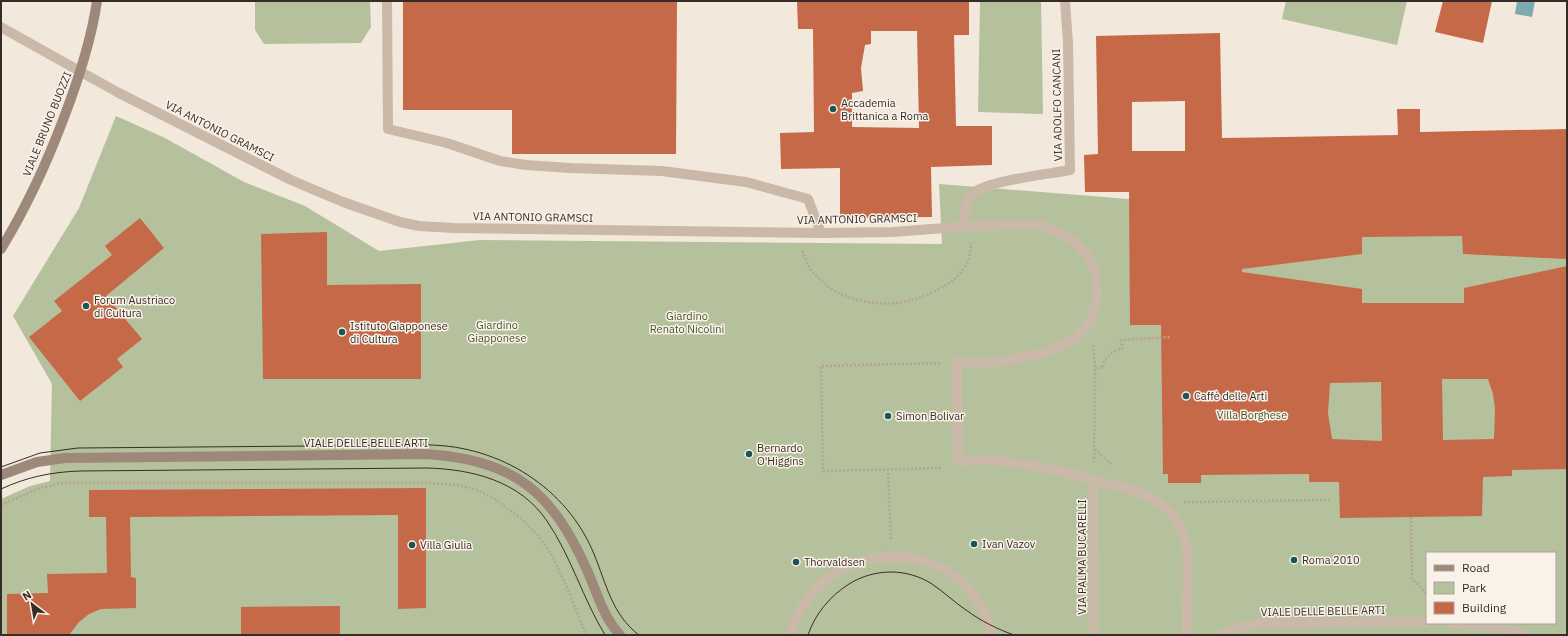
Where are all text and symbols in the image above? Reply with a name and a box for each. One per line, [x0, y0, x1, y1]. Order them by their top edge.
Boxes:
street label: VIA ADOLFO CANCANI [1049, 49, 1065, 161]
street label: VIALE BRUNO BUOZZI [20, 70, 74, 178]
place label: Accademia Brittanica a Roma [841, 96, 929, 123]
street label: VIA ANTONIO GRAMSCI [163, 97, 277, 165]
marker: Accademia Brittanica a Roma [828, 104, 838, 114]
street label: VIA ANTONIO GRAMSCI [473, 209, 593, 225]
street label: VIA ANTONIO GRAMSCI [797, 211, 917, 227]
place label: Forum Austriaco di Cultura [94, 293, 175, 320]
marker: Forum Austriaco di Cultura [81, 301, 91, 311]
park label: Giardino Renato Nicolini [650, 309, 724, 336]
park label: Giardino Giapponese [468, 318, 526, 345]
place label: Istituto Giapponese di Cultura [350, 319, 448, 346]
marker: Istituto Giapponese di Cultura [337, 327, 347, 337]
place label: Caffè delle Arti [1194, 389, 1267, 403]
marker: Caffè delle Arti [1181, 391, 1191, 401]
park label: Villa Borghese [1217, 408, 1287, 422]
place label: Simon Bolivar [896, 409, 964, 423]
marker: Simon Bolivar [883, 411, 893, 421]
street label: VIALE DELLE BELLE ARTI [304, 436, 428, 450]
place label: Bernardo O'Higgins [757, 441, 804, 468]
marker: Bernardo O'Higgins [744, 449, 754, 459]
street label: VIA PALMA BUCARELLI [1075, 499, 1089, 615]
place label: Ivan Vazov [982, 537, 1036, 551]
place label: Villa Giulia [420, 538, 472, 552]
marker: Ivan Vazov [969, 539, 979, 549]
marker: Villa Giulia [407, 540, 417, 550]
legend [1426, 552, 1556, 624]
place label: Roma 2010 [1302, 553, 1360, 567]
place label: Thorvaldsen [804, 555, 865, 569]
marker: Roma 2010 [1289, 555, 1299, 565]
marker: Thorvaldsen [791, 557, 801, 567]
text: Road [1462, 560, 1490, 575]
text: Park [1462, 580, 1487, 595]
north arrow [12, 584, 52, 624]
text: N [20, 587, 34, 603]
text: Building [1462, 600, 1507, 615]
street label: VIALE DELLE BELLE ARTI [1261, 603, 1385, 619]

